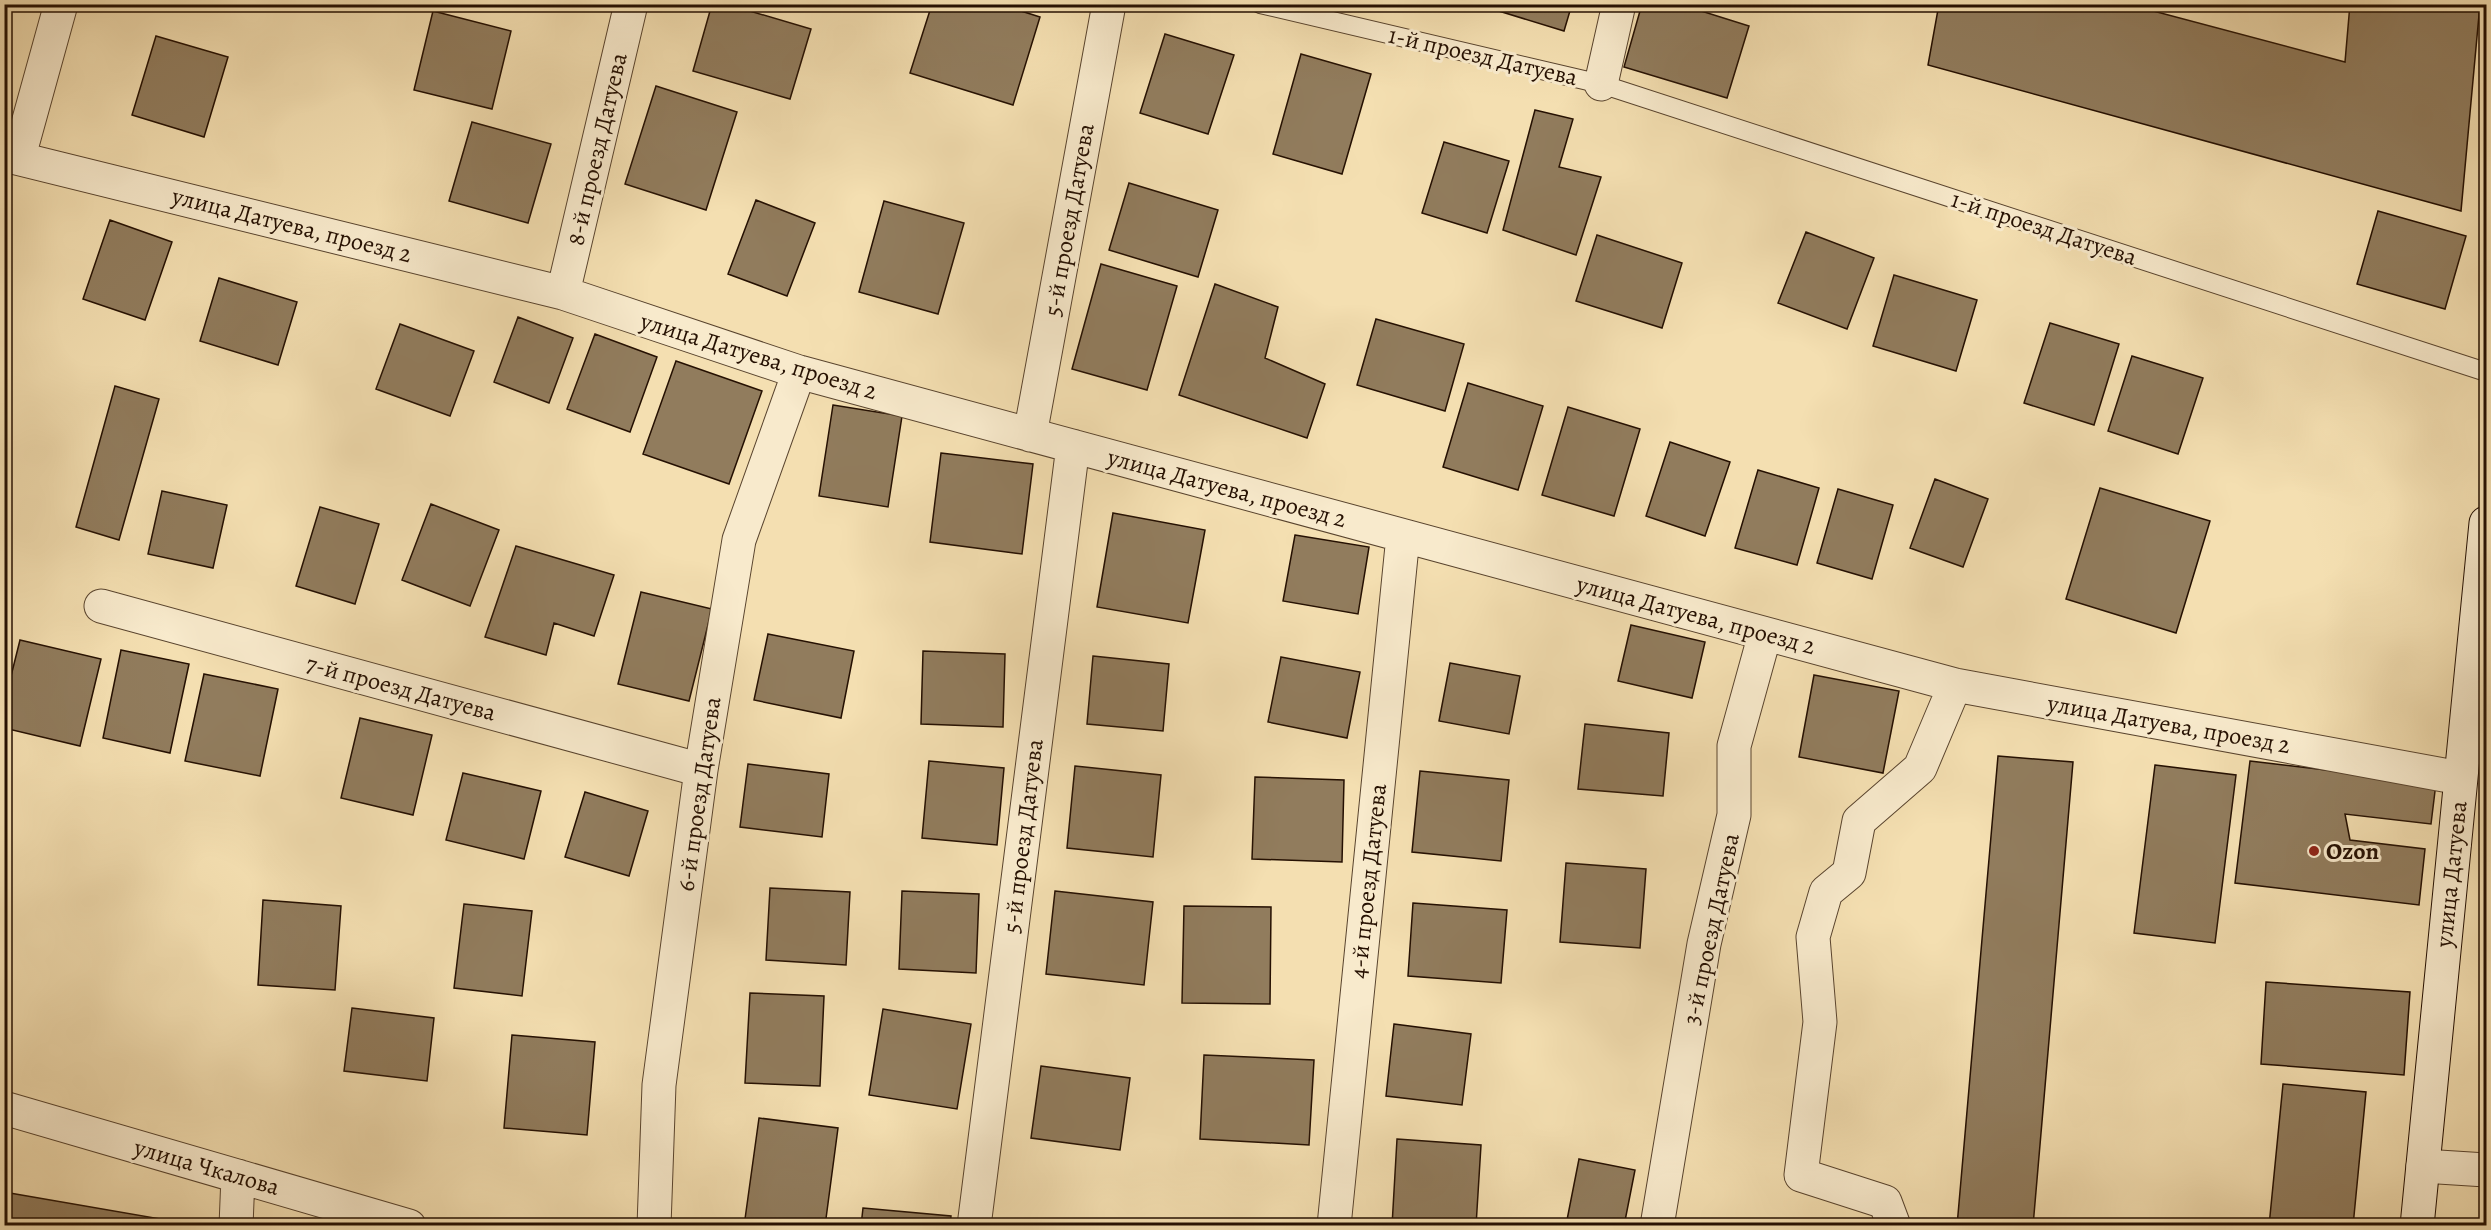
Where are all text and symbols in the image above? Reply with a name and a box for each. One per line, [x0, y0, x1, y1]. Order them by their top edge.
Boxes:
street label: 1-й проезд Датуева [1385, 19, 1581, 93]
street label: 8-й проезд Датуева [559, 50, 635, 248]
street label: 5-й проезд Датуева [1036, 121, 1102, 319]
street label: улица Датуева, проезд 2 [168, 179, 415, 270]
street label: 1-й проезд Датуева [1947, 183, 2141, 273]
street label: улица Датуева, проезд 2 [636, 304, 881, 407]
street label: улица Датуева, проезд 2 [1103, 440, 1350, 535]
street label: улица Датуева, проезд 2 [1572, 567, 1819, 662]
street label: 7-й проезд Датуева [303, 647, 499, 729]
street label: улица Датуева, проезд 2 [2044, 687, 2293, 761]
street label: 6-й проезд Датуева [670, 695, 728, 893]
street label: 5-й проезд Датуева [995, 737, 1051, 935]
street label: 4-й проезд Датуева [1342, 782, 1394, 980]
street label: улица Датуева [2427, 799, 2475, 950]
street label: 3-й проезд Датуева [1675, 830, 1747, 1028]
place label: Ozon [2326, 835, 2380, 867]
marker: Ozon [2307, 844, 2321, 858]
street label: улица Чкалова [130, 1131, 283, 1203]

